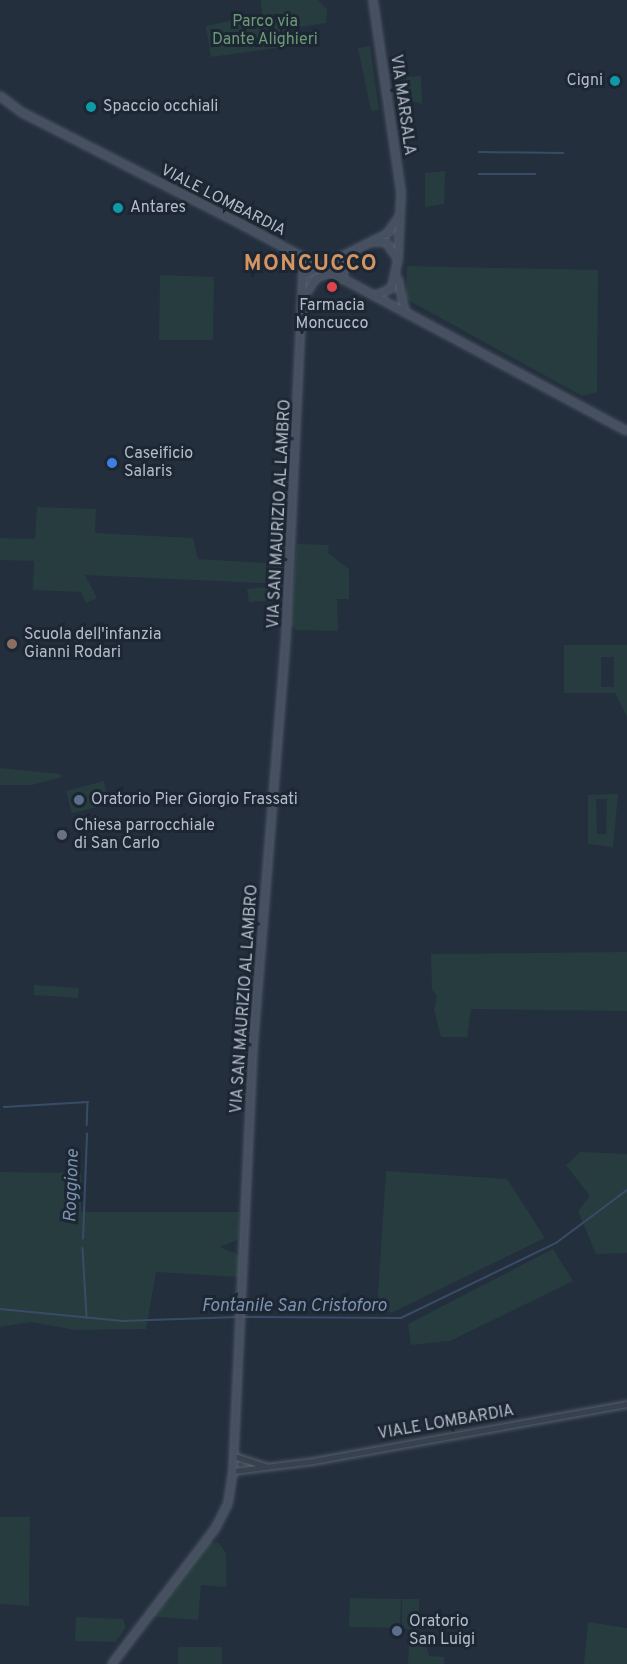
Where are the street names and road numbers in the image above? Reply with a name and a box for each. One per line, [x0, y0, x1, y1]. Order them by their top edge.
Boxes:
street label: VIA MARSALA [385, 53, 419, 157]
street label: VIALE LOMBARDIA [157, 161, 289, 241]
street label: VIA SAN MAURIZIO AL LAMBRO [264, 398, 296, 630]
street label: VIA SAN MAURIZIO AL LAMBRO [227, 883, 263, 1115]
street label: VIALE LOMBARDIA [376, 1402, 516, 1444]

